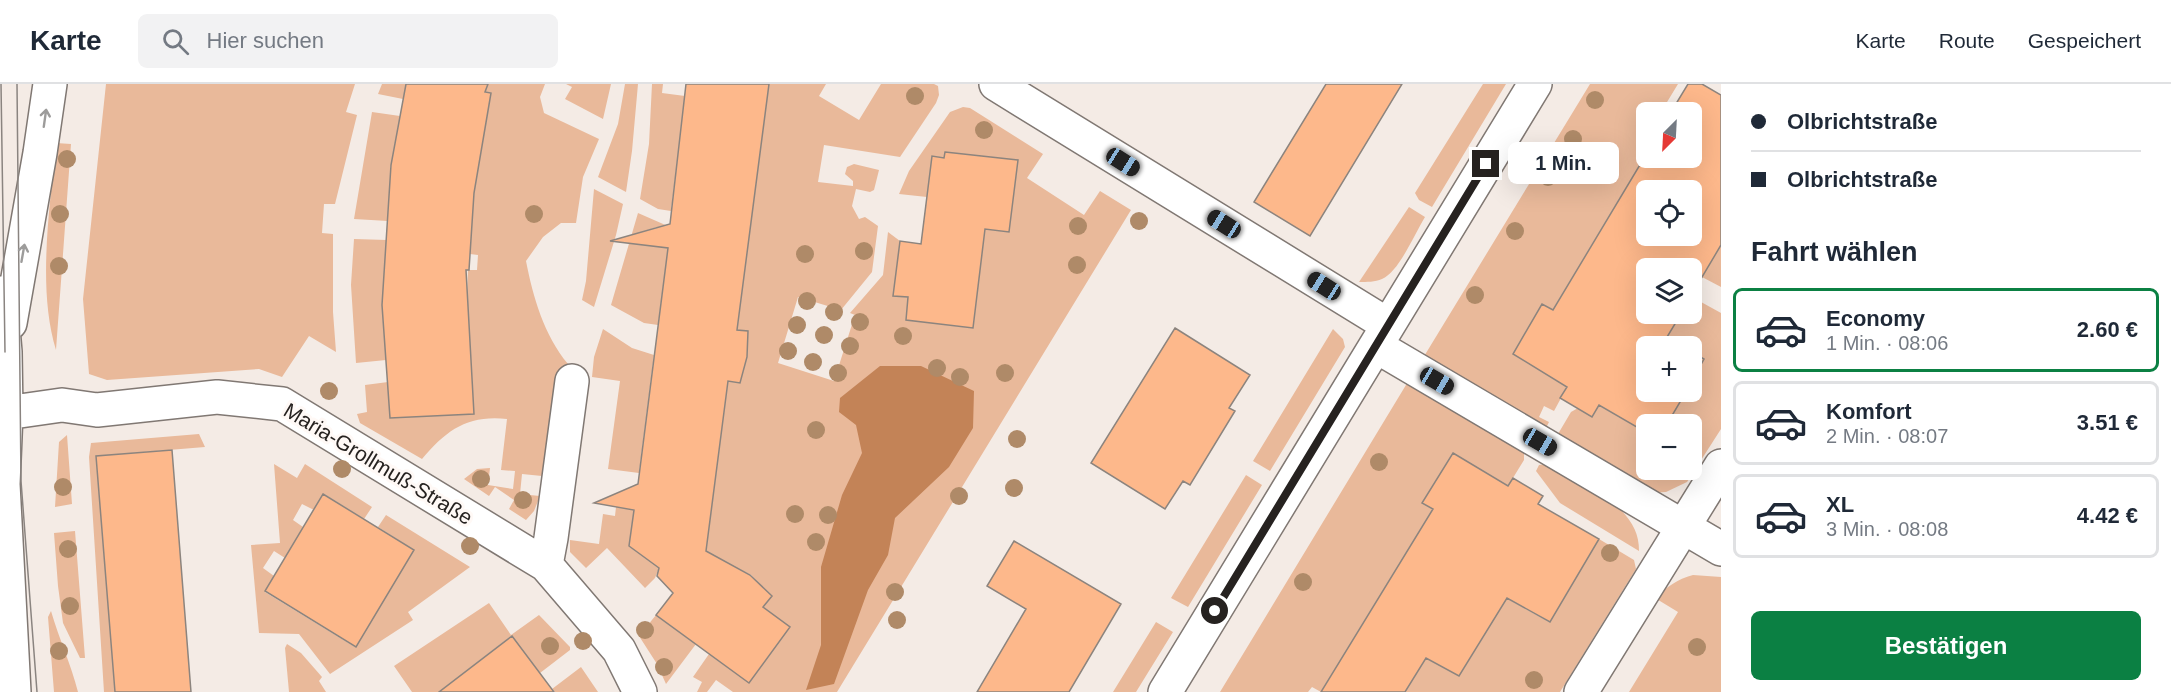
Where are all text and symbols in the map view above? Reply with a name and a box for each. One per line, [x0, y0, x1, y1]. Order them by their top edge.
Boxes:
search box [138, 14, 558, 68]
text: Karte [30, 25, 102, 56]
icon: search [159, 25, 192, 58]
text: Hier suchen [207, 28, 324, 53]
text: Karte [1856, 29, 1906, 52]
text: Route [1939, 29, 1995, 52]
text: Gespeichert [2028, 29, 2141, 52]
north arrow [1636, 102, 1702, 168]
map controls [1636, 102, 1702, 480]
one-way arrow [40, 109, 51, 129]
text: Olbrichtstraße [1787, 109, 1937, 134]
callout: 1 Min. [1507, 143, 1618, 185]
car [1103, 145, 1143, 179]
route end [1472, 150, 1499, 177]
text: 1 Min. [1535, 152, 1592, 174]
text: Olbrichtstraße [1787, 167, 1937, 192]
button: locate [1636, 180, 1702, 246]
car [1204, 207, 1244, 241]
text: Fahrt wählen [1751, 237, 1918, 267]
one-way arrow [17, 243, 28, 263]
button: layers [1636, 258, 1702, 324]
car [1304, 269, 1344, 303]
icon: car [1754, 303, 1808, 357]
text: Economy [1826, 306, 1925, 331]
text: 2.60 € [2077, 317, 2138, 342]
text: 1 Min. · 08:06 [1826, 332, 1948, 354]
button: + [1636, 336, 1702, 402]
car [1417, 364, 1457, 398]
icon: car [1754, 396, 1808, 450]
street label: Maria-Grollmuß-Straße [280, 398, 477, 529]
text: Komfort [1826, 399, 1912, 424]
text: 3.51 € [2077, 410, 2138, 435]
button: − [1636, 414, 1702, 480]
car [1520, 425, 1560, 459]
text: 2 Min. · 08:07 [1826, 425, 1948, 447]
icon: car [1754, 489, 1808, 543]
text: XL [1826, 492, 1854, 517]
text: 4.42 € [2077, 503, 2138, 528]
text: 3 Min. · 08:08 [1826, 518, 1948, 540]
route start [1201, 597, 1228, 624]
button: Bestätigen [1751, 611, 2141, 680]

